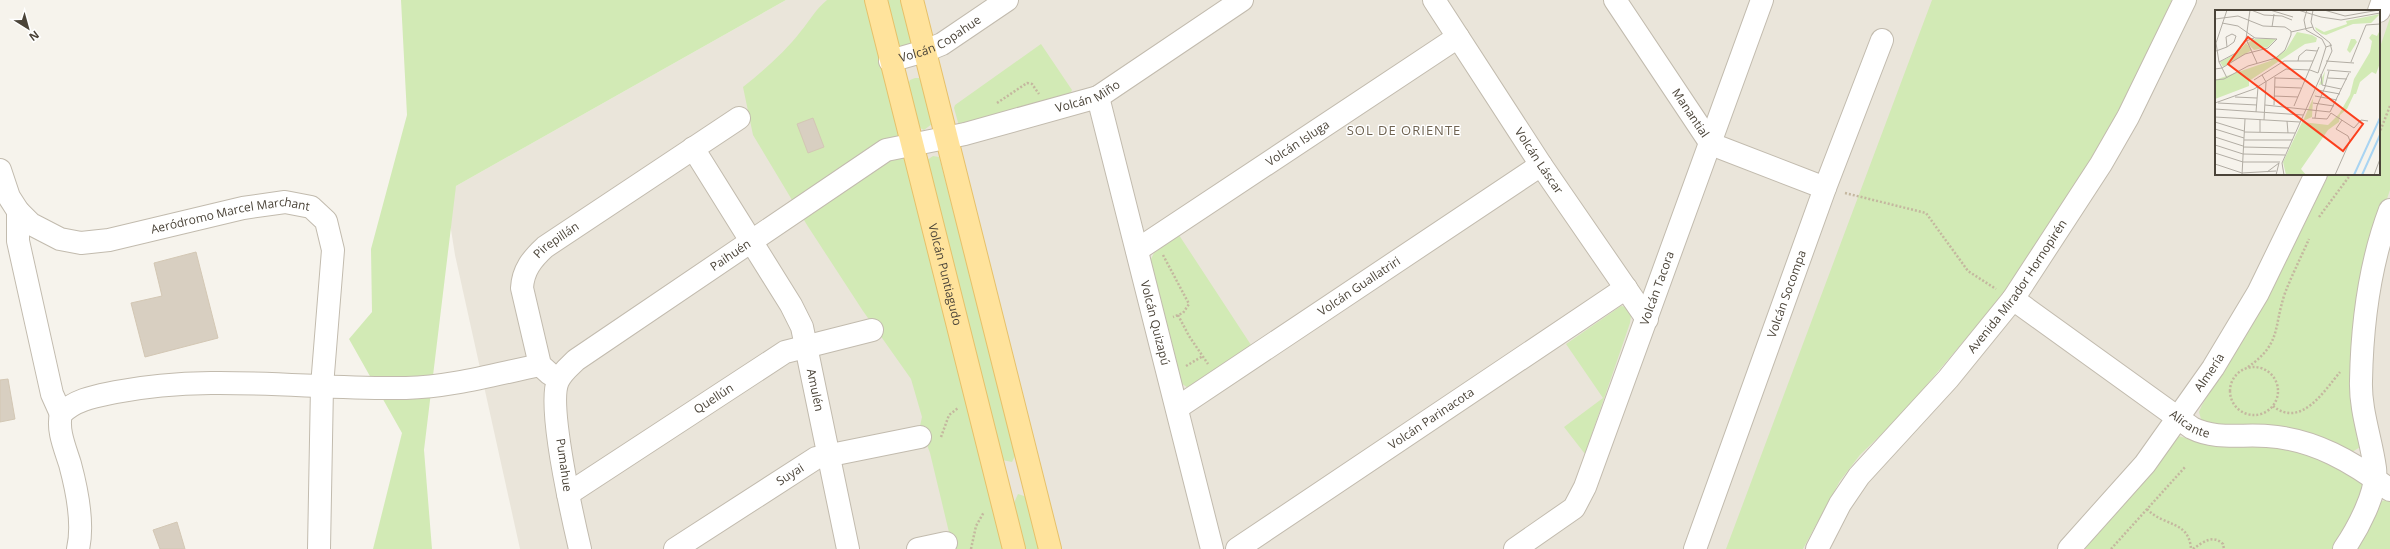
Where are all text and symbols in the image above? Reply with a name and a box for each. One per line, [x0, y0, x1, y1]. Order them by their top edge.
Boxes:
north arrow [8, 8, 48, 48]
inset map [2215, 10, 2380, 175]
street label: Volcán Copahue [897, 11, 984, 66]
text: N [26, 28, 42, 45]
street label: Volcán Miño [1053, 76, 1123, 116]
street label: Manantial [1668, 85, 1713, 141]
street label: Volcán Isluga [1262, 116, 1333, 170]
district label: SOL DE ORIENTE [1347, 121, 1461, 139]
street label: Volcán Láscar [1511, 124, 1567, 197]
street label: Aeródromo Marcel Marchant [149, 193, 311, 238]
street label: Avenida Mirador Hornopirén [1963, 216, 2071, 356]
street label: Pirepillán [529, 218, 582, 262]
street label: Volcán Puntiagudo [924, 222, 966, 327]
street label: Paihuén [707, 235, 754, 275]
street label: Volcán Tacora [1635, 248, 1678, 328]
street label: Volcán Socompa [1763, 248, 1810, 340]
street label: Volcán Guallatriri [1314, 252, 1403, 320]
street label: Volcán Quizapú [1137, 279, 1174, 367]
street label: Almería [2190, 350, 2228, 395]
street label: Amulén [803, 367, 828, 413]
street label: Quellún [690, 379, 736, 418]
street label: Volcán Parinacota [1385, 383, 1477, 453]
street label: Alicante [2166, 406, 2212, 442]
street label: Pumahue [552, 437, 577, 493]
street label: Suyai [773, 459, 807, 489]

